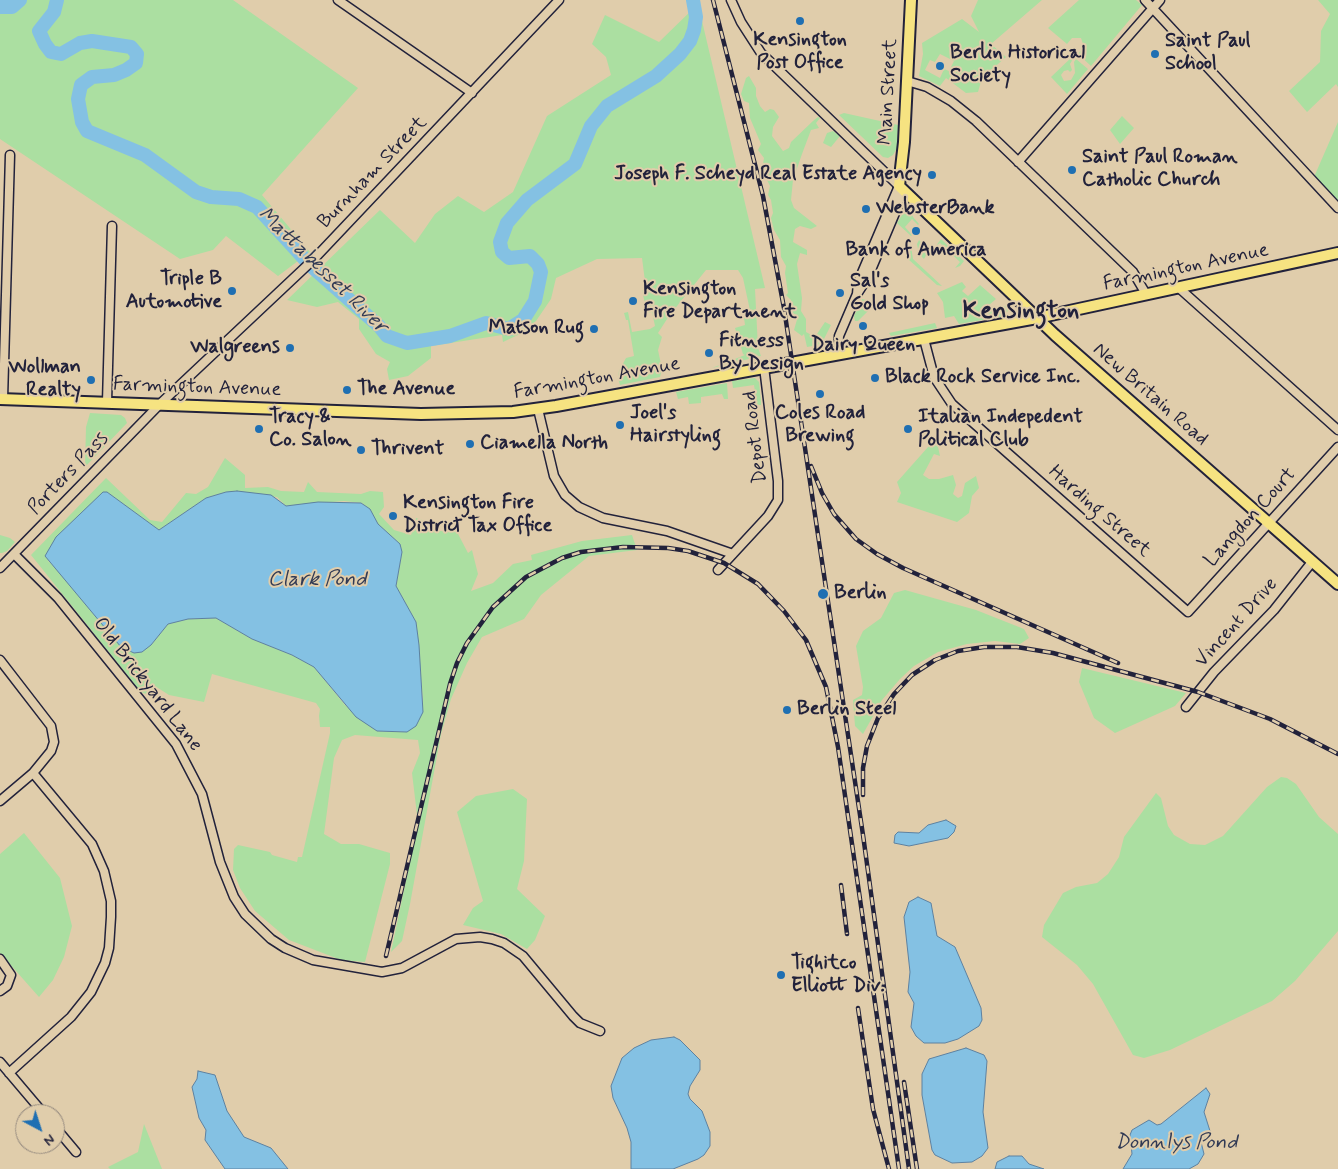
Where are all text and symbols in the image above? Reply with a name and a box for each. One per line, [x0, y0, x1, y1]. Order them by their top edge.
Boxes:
marker: Kensington Post Office [794, 15, 806, 27]
place label: Kensington Post Office [753, 29, 847, 76]
place label: Saint Paul School [1165, 30, 1250, 77]
street label: Main Street [874, 38, 904, 146]
place label: Berlin Historical Society [950, 42, 1085, 89]
marker: Saint Paul School [1149, 48, 1161, 60]
marker: Berlin Historical Society [934, 60, 946, 72]
street label: Burnham Street [313, 112, 433, 234]
place label: Saint Paul Roman Catholic Church [1082, 146, 1237, 193]
place label: Joseph F. Scheyd Real Estate Agency [614, 163, 922, 187]
marker: Saint Paul Roman Catholic Church [1066, 164, 1078, 176]
marker: Joseph F. Scheyd Real Estate Agency [926, 169, 938, 181]
place label: WebsterBank [876, 197, 995, 221]
water label: Mattabesset River [252, 203, 392, 339]
marker: WebsterBank [860, 203, 872, 215]
marker: Bank of America [910, 225, 922, 237]
place label: Bank of America [845, 239, 987, 263]
street label: Farmington Avenue [1101, 239, 1271, 297]
place label: Triple B Automotive [126, 268, 222, 315]
place label: Sal's Gold Shop [850, 270, 929, 317]
place label: Kensington Fire Department [643, 278, 797, 325]
marker: Triple B Automotive [226, 285, 238, 297]
marker: Sal's Gold Shop [834, 287, 846, 299]
marker: Kensington Fire Department [627, 295, 639, 307]
district label: Kensington [963, 297, 1079, 327]
place label: Matson Rug [488, 317, 584, 341]
marker: Dairy Queen [857, 320, 869, 332]
marker: Matson Rug [588, 323, 600, 335]
place label: Fitness By Design [719, 330, 804, 377]
place label: Dairy Queen [811, 334, 915, 358]
place label: Walgreens [190, 336, 280, 360]
street label: New Britain Road [1087, 338, 1213, 452]
marker: Walgreens [284, 342, 296, 354]
marker: Fitness By Design [703, 347, 715, 359]
street label: Farmington Avenue [512, 353, 682, 405]
place label: Wollman Realty [9, 356, 81, 403]
place label: Black Rock Service Inc. [885, 366, 1080, 390]
marker: Black Rock Service Inc. [869, 372, 881, 384]
street label: Farmington Avenue [112, 373, 282, 403]
marker: Wollman Realty [85, 374, 97, 386]
place label: The Avenue [357, 378, 455, 402]
marker: The Avenue [341, 384, 353, 396]
marker: Coles Road Brewing [814, 388, 826, 400]
street label: Depot Road [738, 389, 774, 485]
place label: Joel's Hairstyling [630, 402, 721, 449]
place label: Coles Road Brewing [775, 402, 865, 449]
place label: Tracy & Co. Salon [269, 406, 351, 453]
place label: Italian Indepedent Political Club [918, 406, 1083, 453]
marker: Joel's Hairstyling [614, 419, 626, 431]
marker: Tracy & Co. Salon [253, 423, 265, 435]
marker: Italian Indepedent Political Club [902, 423, 914, 435]
street label: Porters Pass [24, 428, 114, 520]
place label: Ciamella North [480, 432, 608, 456]
place label: Thrivent [371, 438, 444, 462]
marker: Ciamella North [464, 438, 476, 450]
marker: Thrivent [355, 444, 367, 456]
street label: Harding Street [1043, 461, 1155, 563]
street label: Langdon Court [1200, 463, 1302, 573]
place label: Kensington Fire District Tax Office [403, 492, 552, 539]
marker: Kensington Fire District Tax Office [387, 510, 399, 522]
water label: Clark Pond [268, 568, 366, 594]
street label: Vincent Drive [1190, 573, 1284, 673]
place label: Berlin [834, 582, 887, 606]
marker: Berlin [816, 587, 830, 601]
street label: Old Brickyard Lane [87, 613, 207, 757]
place label: Berlin Steel [797, 698, 896, 722]
marker: Berlin Steel [781, 704, 793, 716]
place label: Tighitco Elliott Div. [791, 952, 885, 999]
marker: Tighitco Elliott Div. [775, 969, 787, 981]
north arrow [15, 1104, 65, 1154]
text: N [40, 1130, 58, 1150]
water label: Donnlys Pond [1115, 1131, 1237, 1157]

